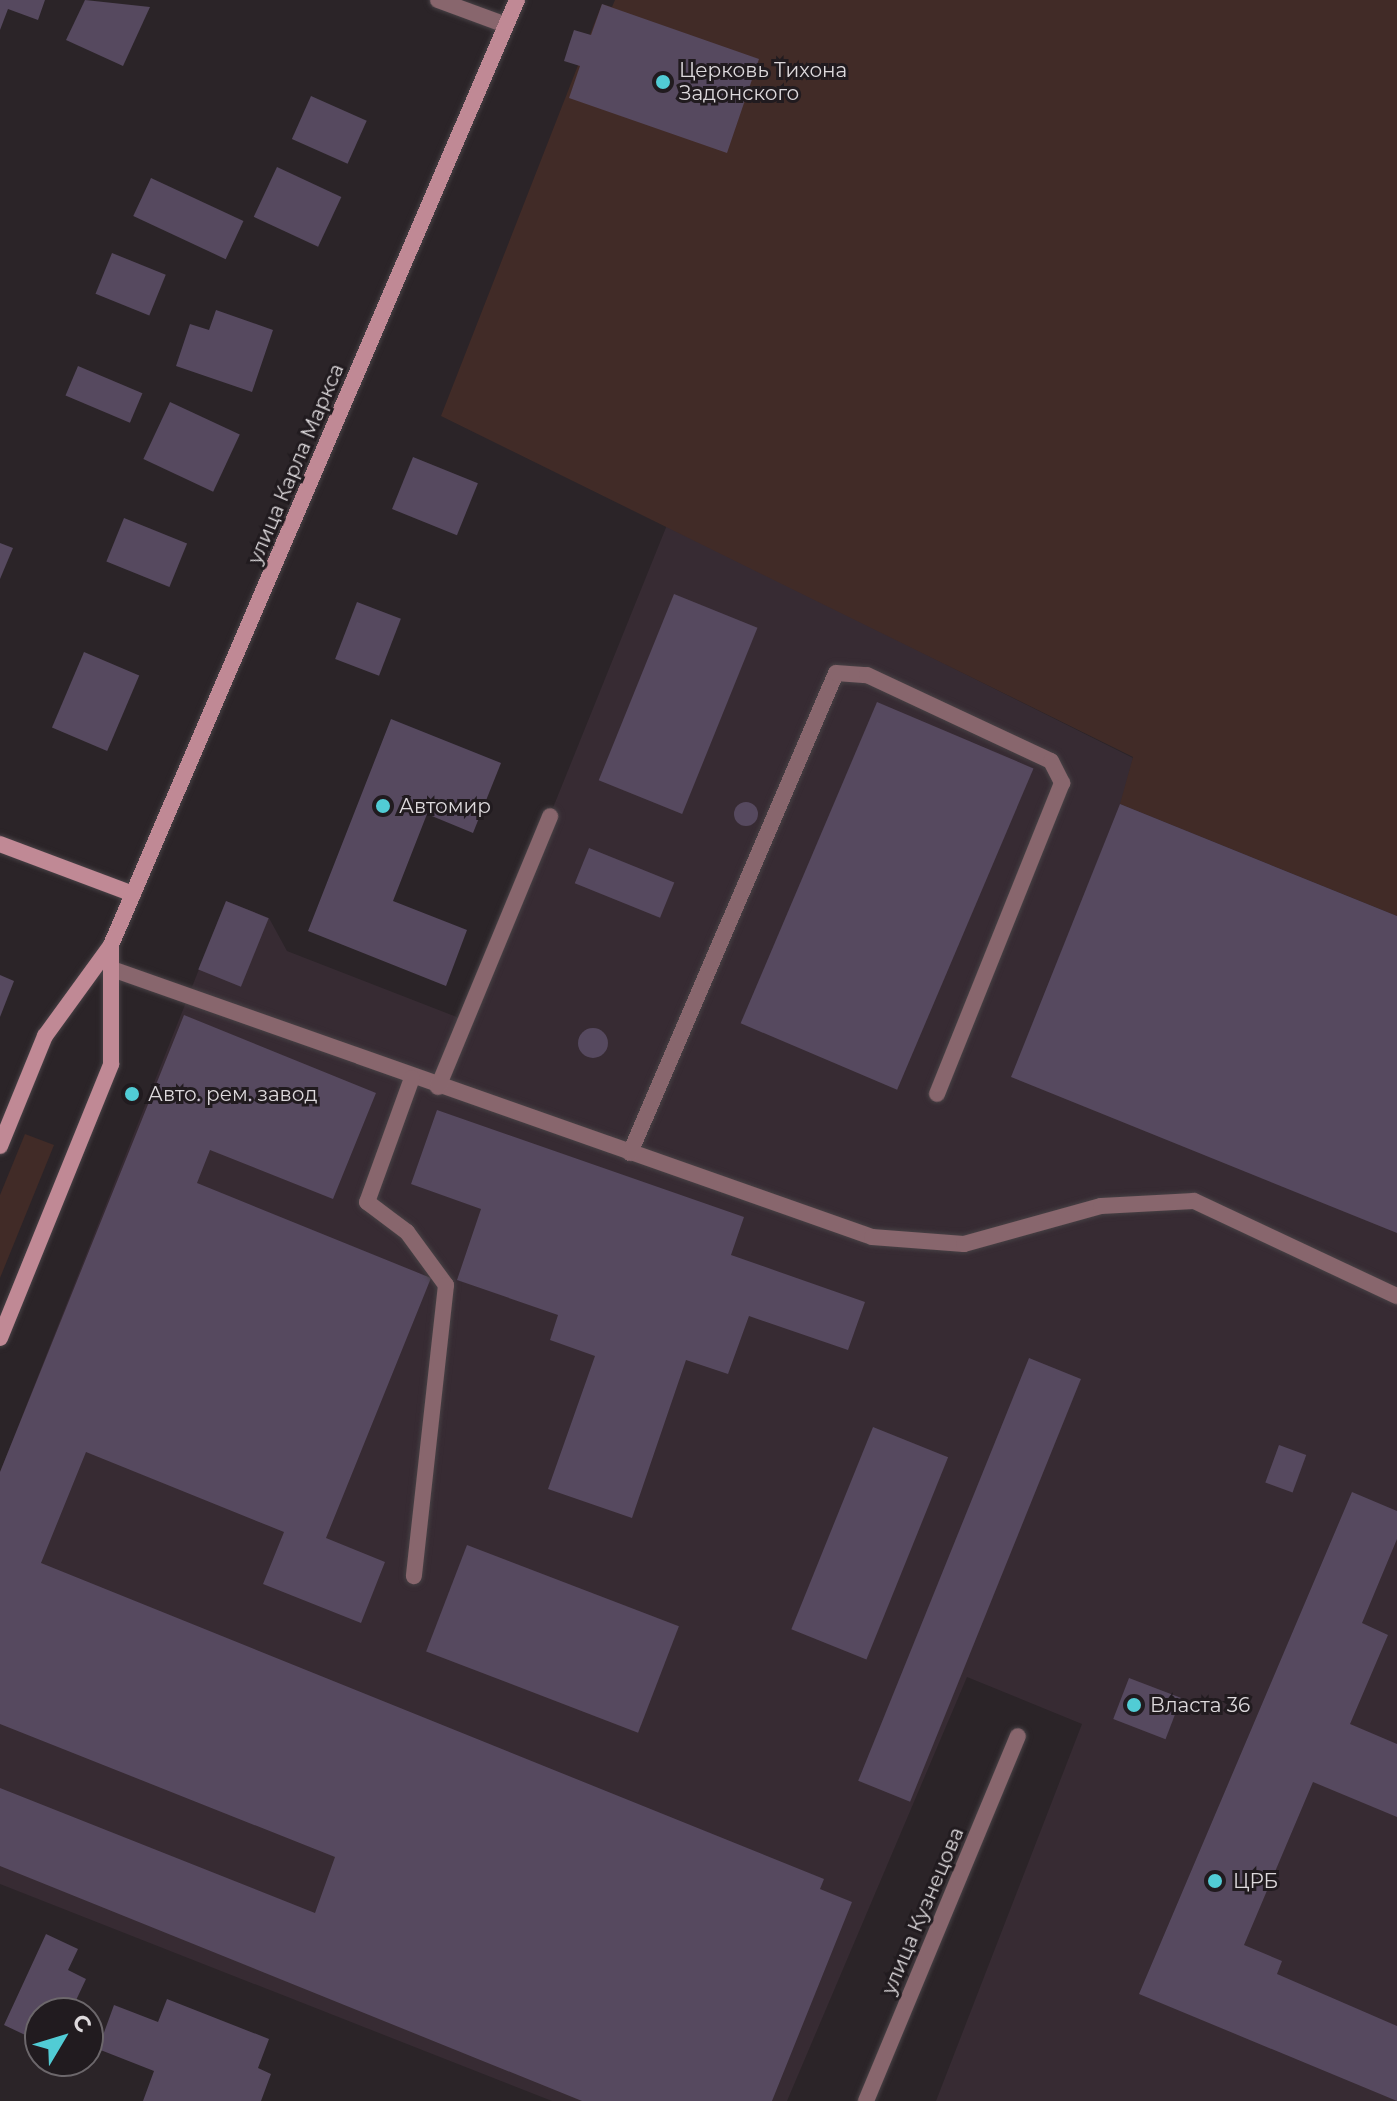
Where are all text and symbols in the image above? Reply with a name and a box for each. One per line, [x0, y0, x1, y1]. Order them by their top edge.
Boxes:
place label: Церковь Тихона Задонского [679, 58, 847, 105]
marker: Церковь Тихона Задонского [654, 73, 672, 91]
street label: улица Карла Маркса [243, 360, 349, 568]
place label: Автомир [399, 794, 491, 818]
marker: Автомир [374, 797, 392, 815]
place label: Авто. рем. завод [148, 1082, 317, 1106]
marker: Авто. рем. завод [123, 1085, 141, 1103]
place label: Власта 36 [1150, 1693, 1250, 1717]
marker: Власта 36 [1125, 1696, 1143, 1714]
street label: улица Кузнецова [877, 1824, 969, 1998]
place label: ЦРБ [1233, 1869, 1278, 1893]
marker: ЦРБ [1204, 1870, 1226, 1892]
north arrow [24, 1997, 104, 2077]
text: С [66, 2009, 97, 2038]

